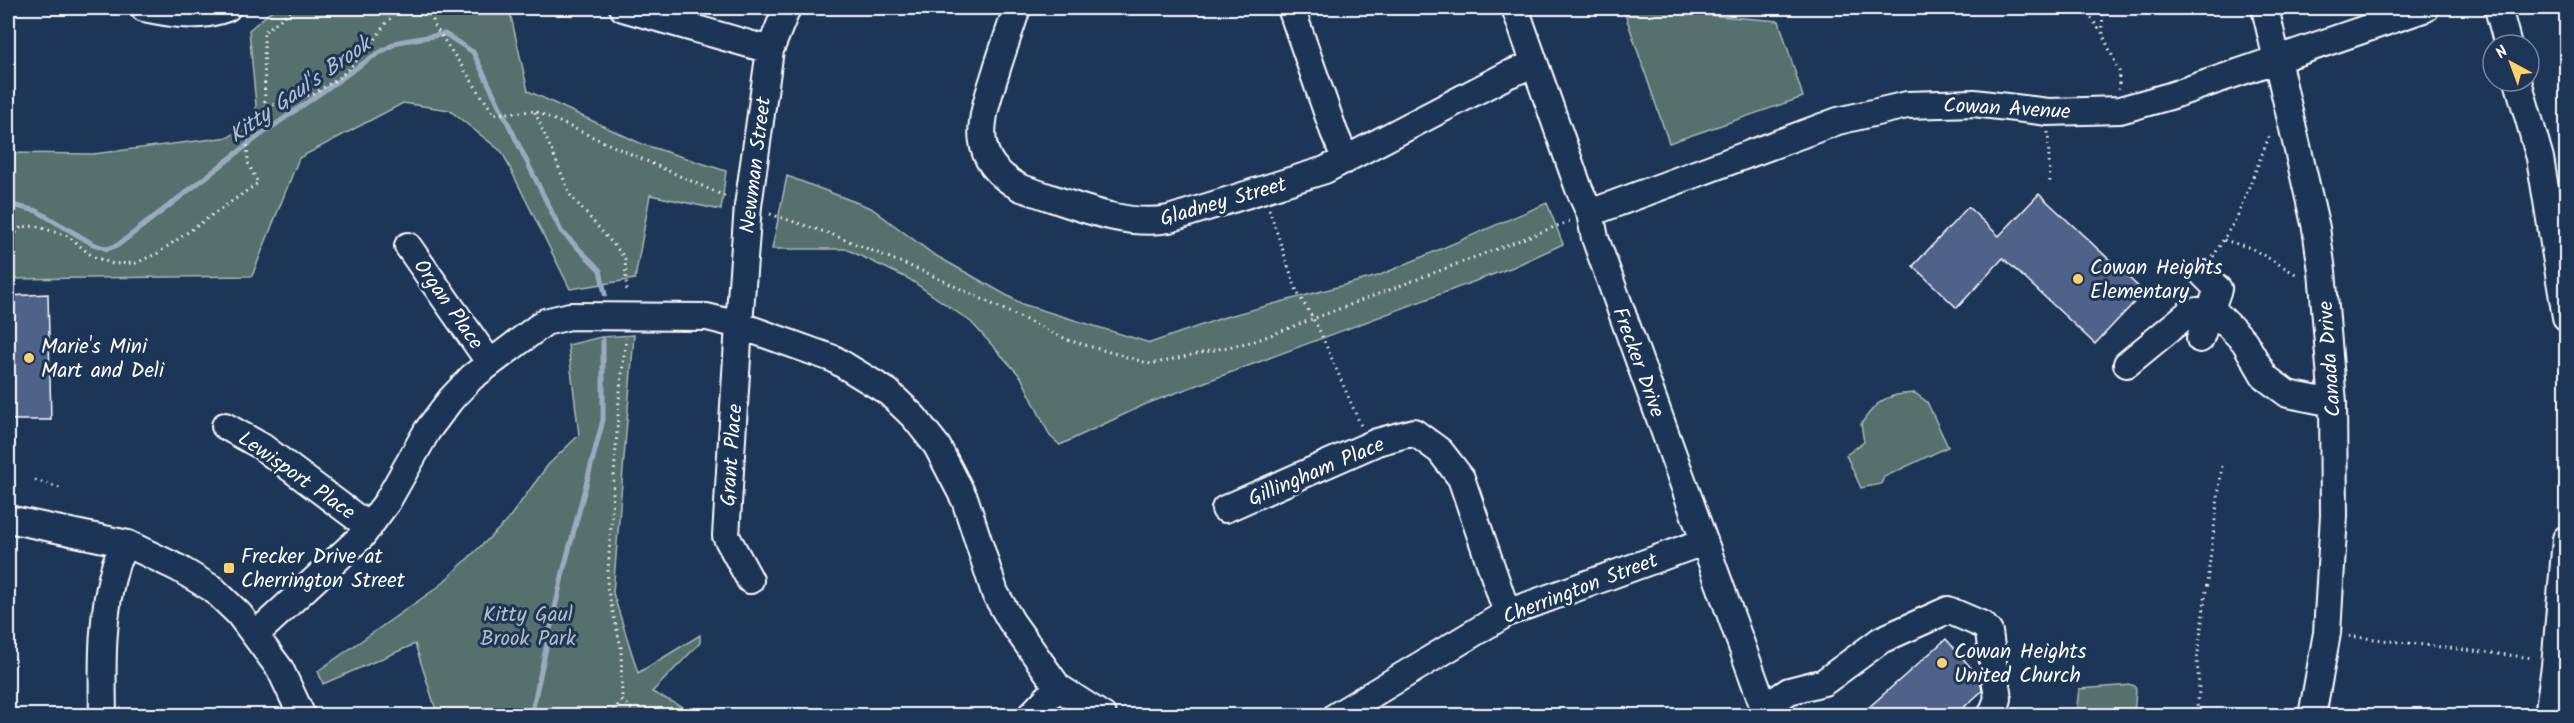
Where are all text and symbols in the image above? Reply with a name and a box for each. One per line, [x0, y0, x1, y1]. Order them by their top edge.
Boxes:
water label: Kitty Gaul's Brook [222, 27, 382, 153]
north arrow [2481, 33, 2541, 93]
text: N [2490, 40, 2514, 66]
street label: Cowan Avenue [1942, 90, 2072, 129]
street label: Newman Street [732, 94, 781, 235]
street label: Gladney Street [1156, 168, 1292, 236]
place label: Cowan Heights Elementary [2090, 252, 2223, 309]
street label: Organ Place [404, 253, 492, 358]
marker: Cowan Heights Elementary [2071, 272, 2085, 286]
street label: Canada Drive [2310, 299, 2351, 418]
street label: Frecker Drive [1602, 303, 1673, 423]
place label: Marie's Mini Mart and Deli [41, 331, 165, 388]
marker: Marie's Mini Mart and Deli [22, 351, 36, 365]
street label: Grant Place [712, 402, 753, 507]
street label: Lewisport Place [230, 423, 362, 529]
street label: Gillingham Place [1243, 429, 1391, 516]
place label: Frecker Drive at Cherrington Street [241, 541, 406, 598]
street label: Cherrington Street [1498, 544, 1664, 634]
marker: Frecker Drive at Cherrington Street [222, 561, 236, 575]
park label: Kitty Gaul Brook Park [480, 599, 576, 656]
place label: Cowan Heights United Church [1954, 636, 2087, 693]
marker: Cowan Heights United Church [1935, 656, 1949, 670]

